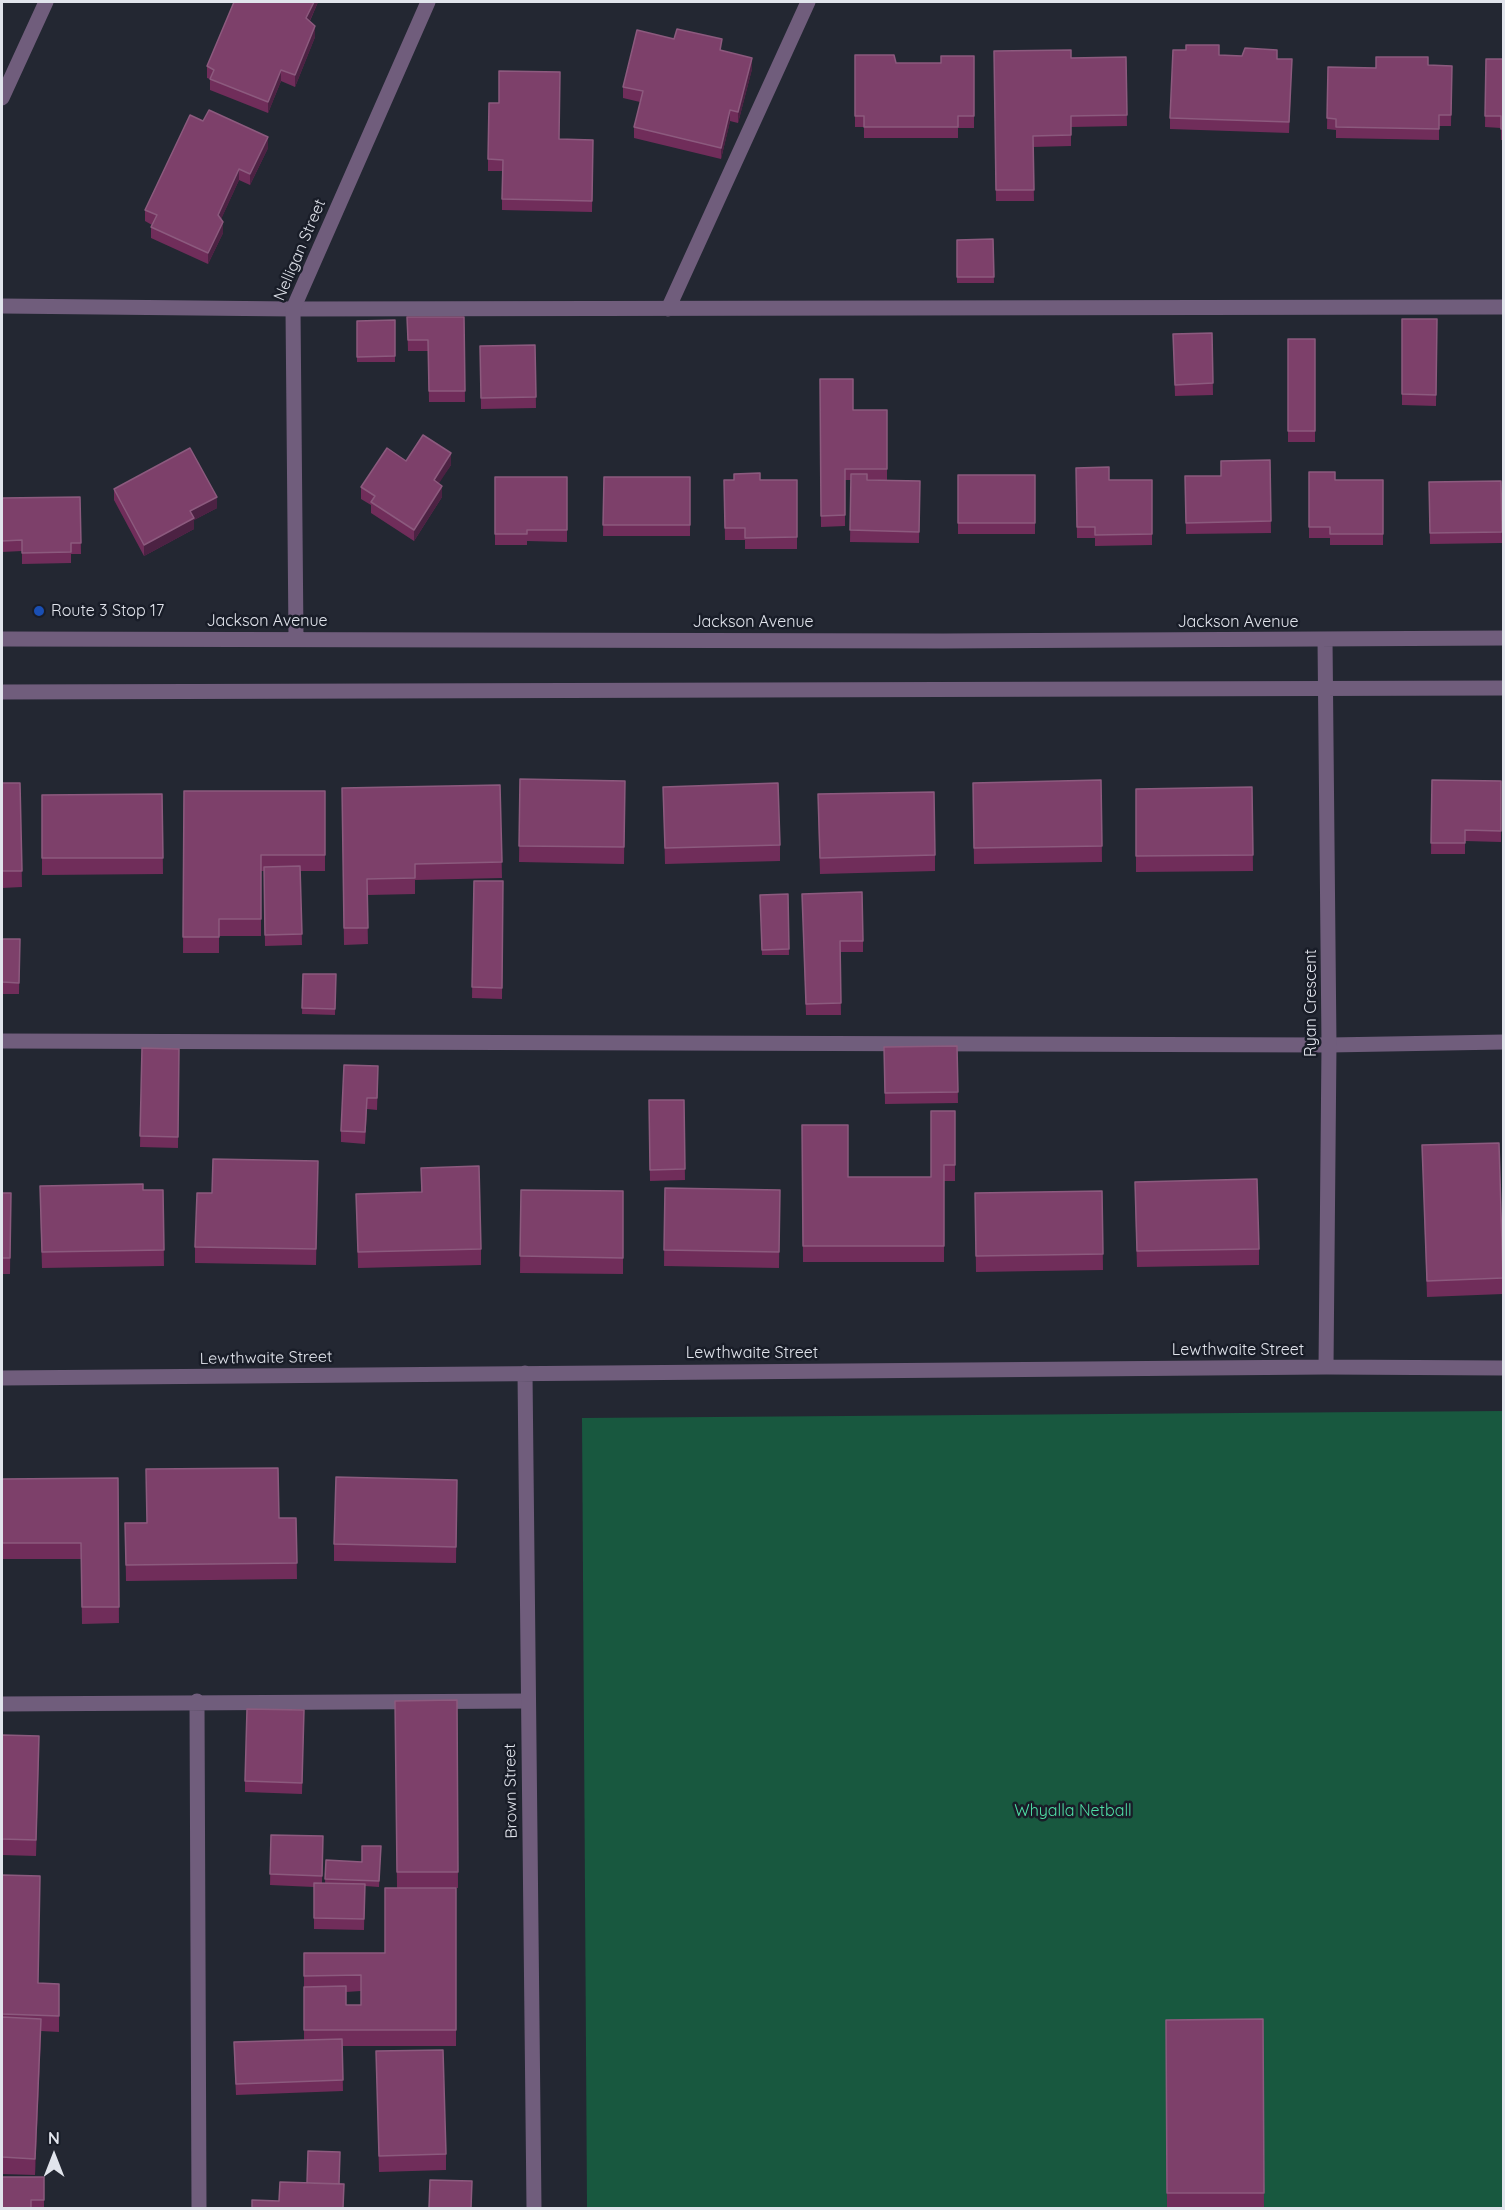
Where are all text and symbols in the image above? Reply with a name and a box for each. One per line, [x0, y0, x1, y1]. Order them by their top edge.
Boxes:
street label: Nelligan Street [270, 196, 330, 304]
place label: Route 3 Stop 17 [51, 601, 164, 621]
marker: Route 3 Stop 17 [32, 604, 46, 618]
street label: Jackson Avenue [206, 611, 328, 631]
street label: Jackson Avenue [692, 612, 814, 632]
street label: Jackson Avenue [1177, 612, 1299, 632]
street label: Ryan Crescent [1301, 949, 1321, 1057]
street label: Lewthwaite Street [1172, 1340, 1304, 1360]
street label: Lewthwaite Street [686, 1343, 818, 1363]
street label: Lewthwaite Street [200, 1347, 332, 1369]
street label: Brown Street [501, 1743, 521, 1839]
park label: Whyalla Netball [1014, 1801, 1132, 1821]
north arrow [24, 2126, 84, 2186]
text: N [48, 2128, 60, 2148]

